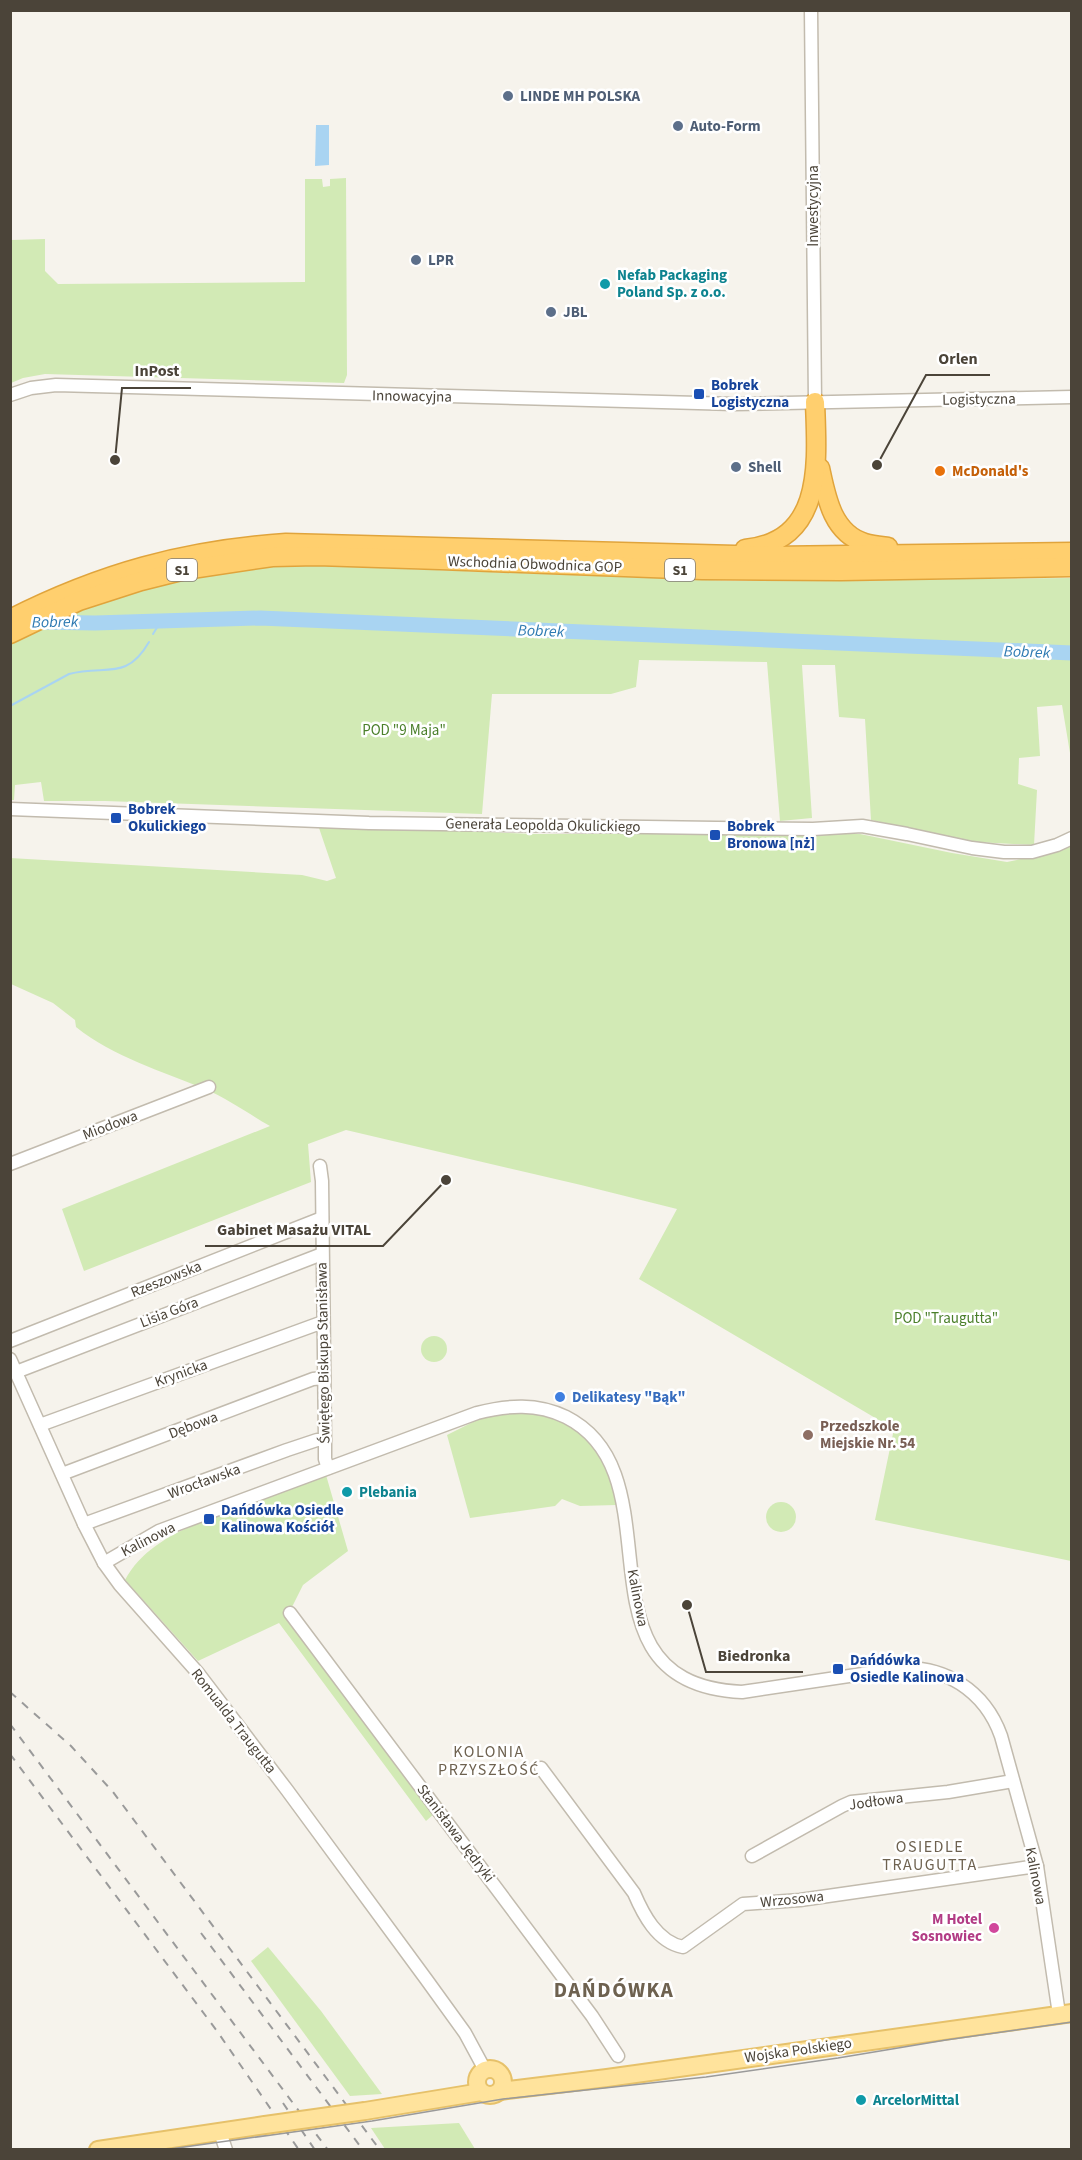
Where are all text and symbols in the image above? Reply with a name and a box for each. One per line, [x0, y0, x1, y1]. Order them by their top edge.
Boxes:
place label: LINDE MH POLSKA [520, 86, 640, 107]
marker: LINDE MH POLSKA [501, 89, 515, 103]
place label: Auto-Form [689, 116, 761, 137]
marker: Auto-Form [671, 119, 685, 133]
street label: Inwestycyjna [803, 165, 824, 247]
place label: LPR [428, 250, 454, 271]
marker: LPR [409, 253, 423, 267]
place label: Nefab Packaging Poland Sp. z o.o. [617, 265, 727, 303]
marker: Nefab Packaging Poland Sp. z o.o. [598, 277, 612, 291]
place label: JBL [563, 302, 588, 323]
marker: JBL [544, 305, 558, 319]
callout: Orlen [926, 341, 990, 375]
text: Orlen [938, 348, 978, 370]
callout: InPost [122, 354, 191, 388]
text: InPost [135, 360, 179, 382]
place label: Bobrek Logistyczna [711, 375, 789, 413]
street label: Innowacyjna [372, 385, 452, 408]
marker: Bobrek Logistyczna [692, 387, 706, 401]
street label: Logistyczna [942, 388, 1016, 411]
place label: Shell [748, 457, 782, 478]
marker: Shell [729, 460, 743, 474]
place label: McDonald's [952, 461, 1029, 482]
marker: McDonald's [933, 464, 947, 478]
street label: Wschodnia Obwodnica GOP [448, 551, 622, 578]
road number: S1 [167, 559, 197, 581]
road number: S1 [665, 559, 695, 581]
water label: Bobrek [32, 611, 79, 633]
water label: Bobrek [517, 619, 565, 643]
water label: Bobrek [1003, 640, 1051, 664]
park label: POD "9 Maja" [362, 720, 446, 741]
place label: Bobrek Okulickiego [128, 799, 206, 837]
marker: Bobrek Okulickiego [109, 811, 123, 825]
street label: Generała Leopolda Okulickiego [445, 813, 641, 838]
place label: Bobrek Bronowa [nż] [727, 816, 815, 854]
marker: Bobrek Bronowa [nż] [708, 828, 722, 842]
street label: Miodowa [80, 1105, 141, 1146]
callout: Gabinet Masażu VITAL [205, 1212, 383, 1246]
text: Gabinet Masażu VITAL [217, 1219, 371, 1241]
street label: Rzeszowska [128, 1256, 205, 1303]
street label: Świętego Biskupa Stanisława [311, 1262, 336, 1444]
street label: Lisia Góra [137, 1292, 202, 1333]
park label: POD "Traugutta" [894, 1308, 998, 1329]
street label: Krynicka [152, 1354, 211, 1393]
place label: Delikatesy "Bąk" [572, 1387, 685, 1408]
marker: Delikatesy "Bąk" [553, 1390, 567, 1404]
street label: Dębowa [166, 1406, 221, 1444]
place label: Przedszkole Miejskie Nr. 54 [820, 1416, 915, 1454]
marker: Przedszkole Miejskie Nr. 54 [801, 1428, 815, 1442]
street label: Wrocławska [165, 1459, 243, 1504]
place label: Plebania [359, 1482, 417, 1503]
marker: Plebania [340, 1485, 354, 1499]
place label: Dańdówka Osiedle Kalinowa Kościół [221, 1500, 344, 1538]
marker: Dańdówka Osiedle Kalinowa Kościół [202, 1512, 216, 1526]
street label: Kalinowa [118, 1517, 179, 1562]
street label: Kalinowa [622, 1568, 653, 1629]
callout: Biedronka [706, 1638, 803, 1672]
text: Biedronka [718, 1645, 790, 1667]
place label: Dańdówka Osiedle Kalinowa [850, 1650, 964, 1688]
marker: Dańdówka Osiedle Kalinowa [831, 1662, 845, 1676]
street label: Romualda Traugutta [186, 1664, 281, 1778]
district label: KOLONIA PRZYSZŁOŚĆ [438, 1741, 540, 1781]
street label: Stanisława Jędryki [412, 1780, 500, 1887]
street label: Jodłowa [848, 1787, 904, 1816]
district label: OSIEDLE TRAUGUTTA [882, 1836, 978, 1876]
street label: Kalinowa [1020, 1846, 1051, 1907]
street label: Wrzosowa [759, 1886, 825, 1913]
place label: M Hotel Sosnowiec [911, 1909, 983, 1947]
marker: M Hotel Sosnowiec [987, 1921, 1001, 1935]
district label: DAŃDÓWKA [554, 1975, 674, 2005]
street label: Wojska Polskiego [743, 2033, 853, 2068]
place label: ArcelorMittal [872, 2090, 960, 2111]
marker: ArcelorMittal [854, 2093, 868, 2107]

